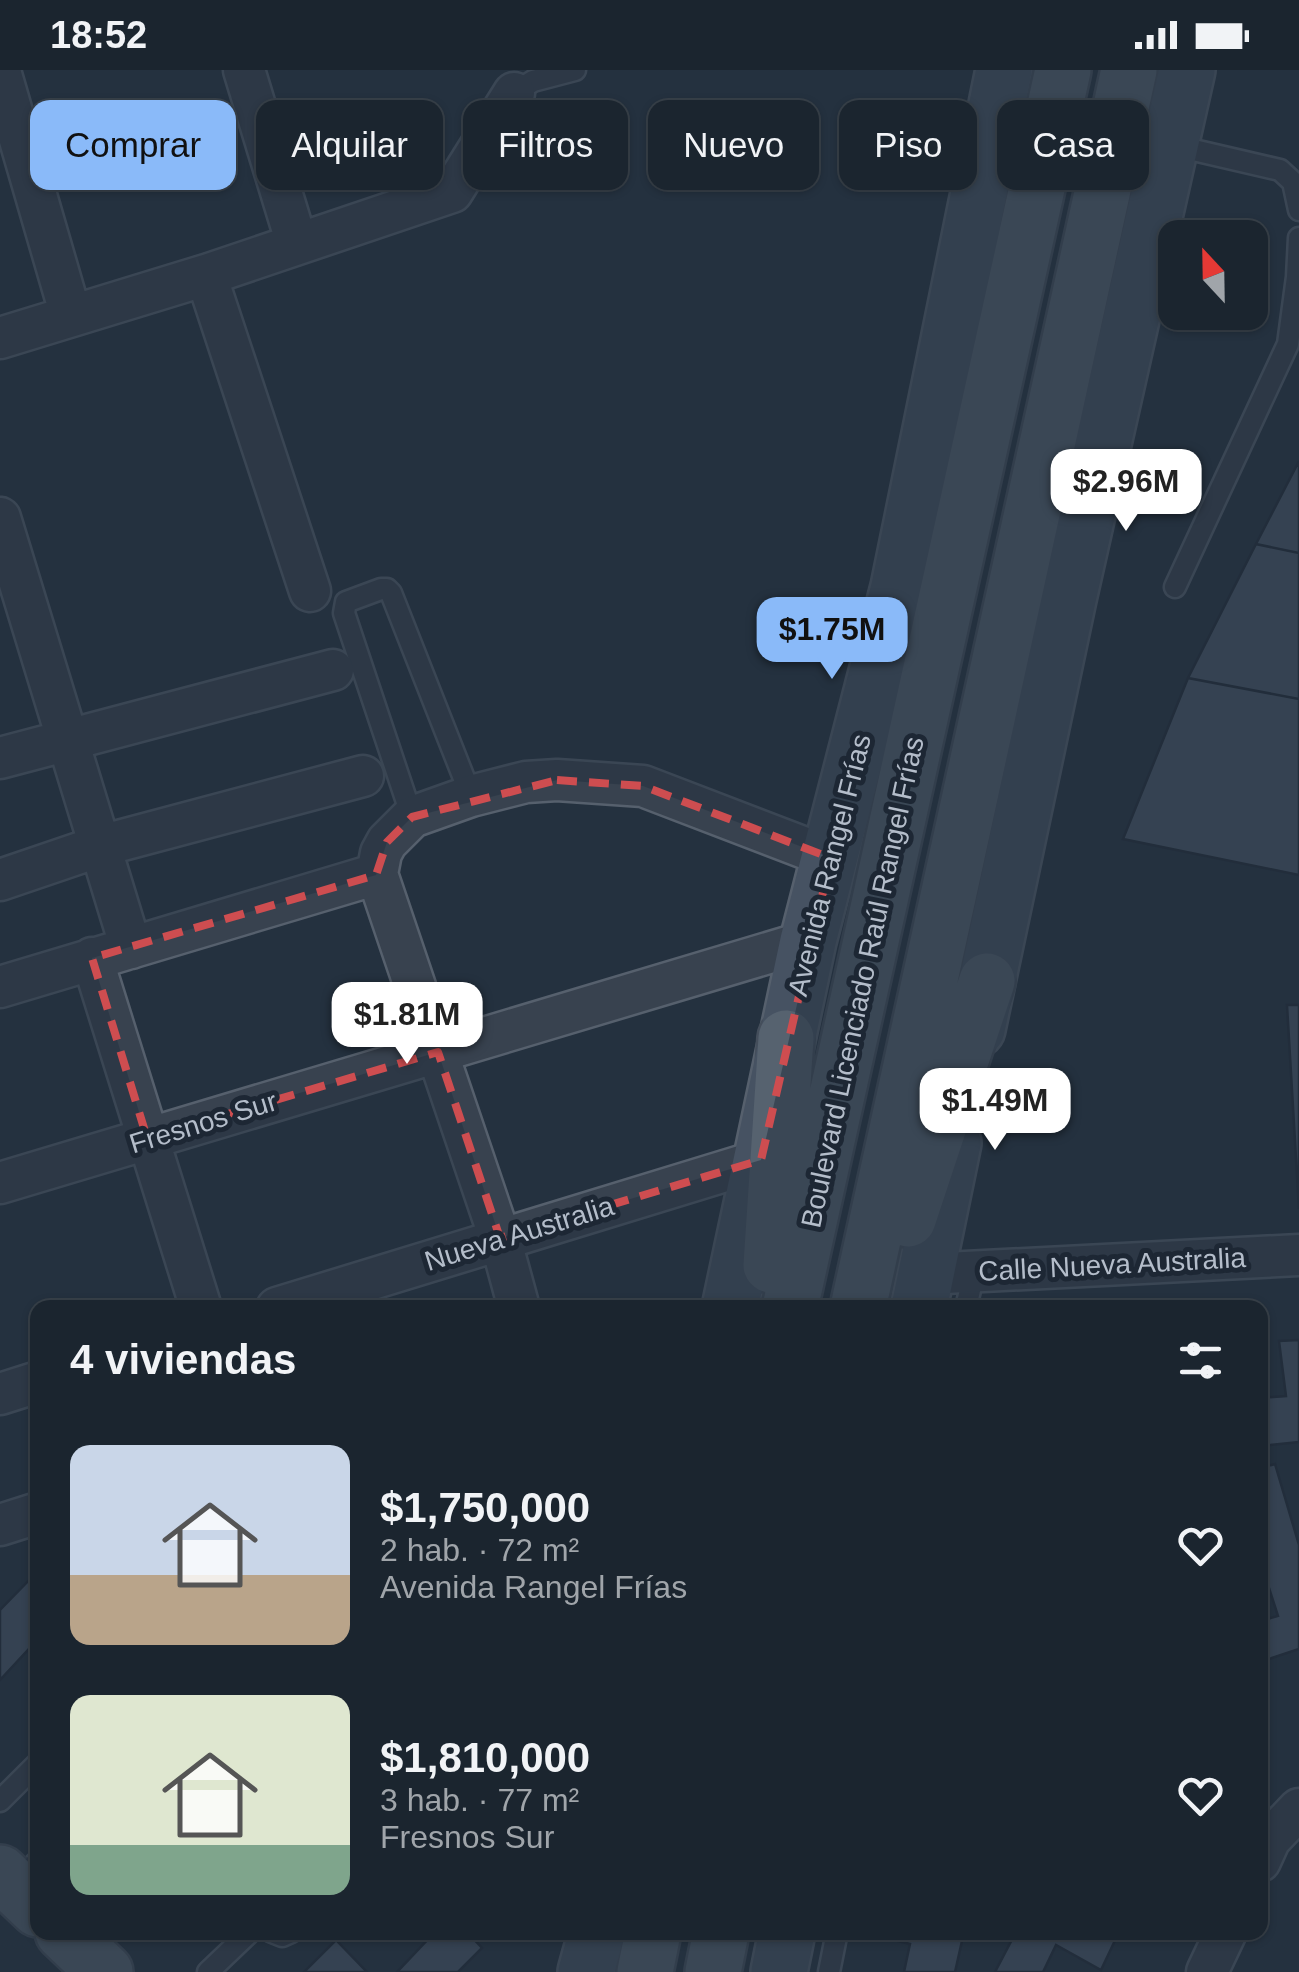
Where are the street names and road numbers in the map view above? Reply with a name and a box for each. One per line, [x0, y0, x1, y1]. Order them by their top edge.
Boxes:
street label: Avenida Rangel Frías [782, 731, 877, 999]
street label: Boulevard Licenciado Raúl Rangel Frías [795, 734, 930, 1230]
street label: Fresnos Sur [126, 1085, 281, 1160]
street label: Nueva Australia [421, 1190, 618, 1277]
street label: Calle Nueva Australia [978, 1242, 1247, 1287]

